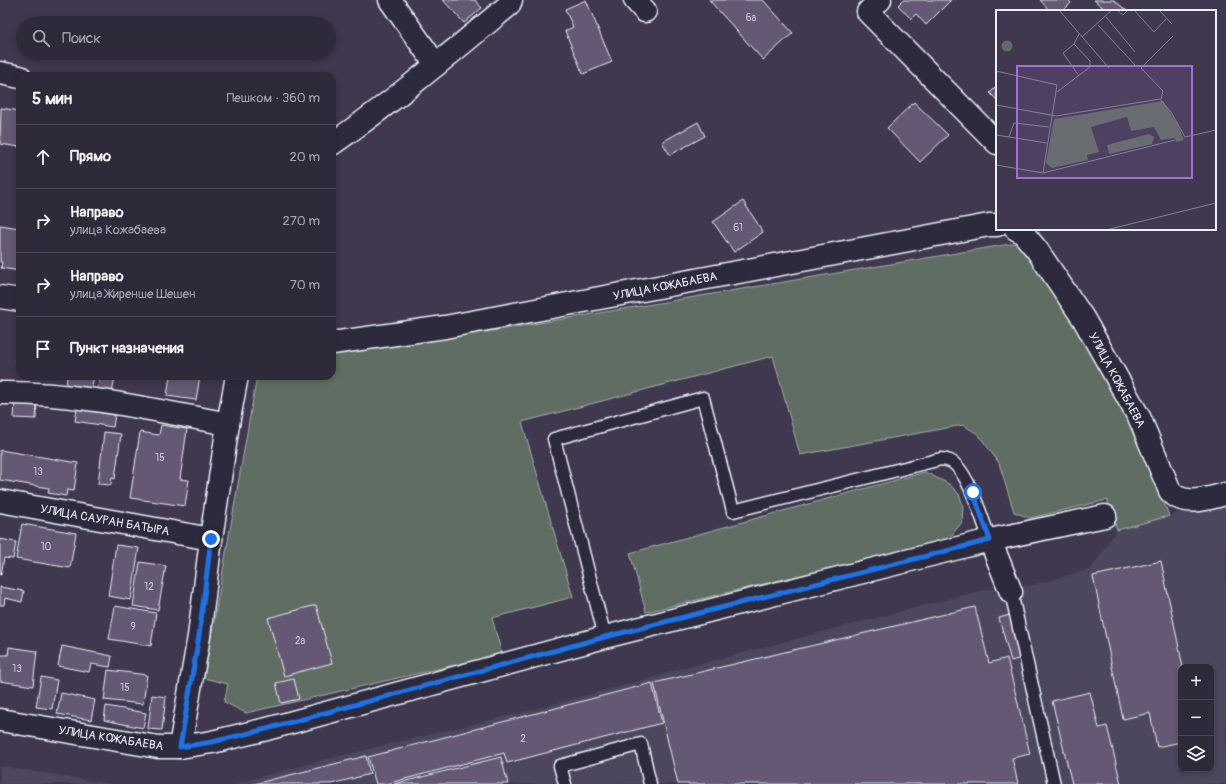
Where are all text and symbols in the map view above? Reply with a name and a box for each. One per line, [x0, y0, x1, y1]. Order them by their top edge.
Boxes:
inset map [996, 10, 1216, 230]
house number: 6а [746, 12, 757, 24]
search box [16, 16, 336, 60]
icon: search [30, 27, 52, 49]
text: Поиск [62, 29, 101, 48]
text: 5 мин [32, 88, 72, 109]
text: Пешком · 360 m [226, 90, 320, 106]
icon: ahead [32, 146, 54, 168]
text: Прямо [70, 147, 111, 166]
text: 20 m [289, 149, 320, 165]
text: Направо [70, 203, 124, 222]
icon: right [32, 210, 54, 232]
text: 270 m [283, 213, 320, 229]
text: улица Кожабаева [70, 222, 166, 238]
house number: 61 [733, 222, 743, 234]
text: Направо [70, 267, 124, 286]
street label: УЛИЦА КОЖАБАЕВА [612, 269, 719, 304]
icon: right [32, 274, 54, 296]
text: 70 m [290, 277, 320, 293]
text: улица Жиренше Шешен [70, 286, 195, 302]
street label: УЛИЦА КОЖАБАЕВА [1085, 330, 1148, 431]
icon: arrive [32, 338, 54, 360]
text: Пункт назначения [70, 339, 184, 358]
house number: 15 [155, 452, 165, 464]
house number: 13 [33, 466, 43, 478]
route start [964, 483, 982, 501]
street label: УЛИЦА САУРАН БАТЫРА [39, 502, 171, 539]
route end [202, 530, 220, 548]
house number: 10 [41, 541, 52, 553]
house number: 12 [144, 581, 154, 593]
house number: 9 [130, 621, 136, 633]
house number: 2а [295, 635, 305, 647]
house number: 13 [12, 663, 22, 675]
map controls [1178, 664, 1214, 772]
button: + [1178, 664, 1214, 700]
house number: 15 [120, 682, 130, 694]
button: − [1178, 700, 1214, 736]
street label: УЛИЦА КОЖАБАЕВА [57, 723, 165, 754]
house number: 2 [520, 733, 526, 745]
button: layers [1178, 736, 1214, 772]

